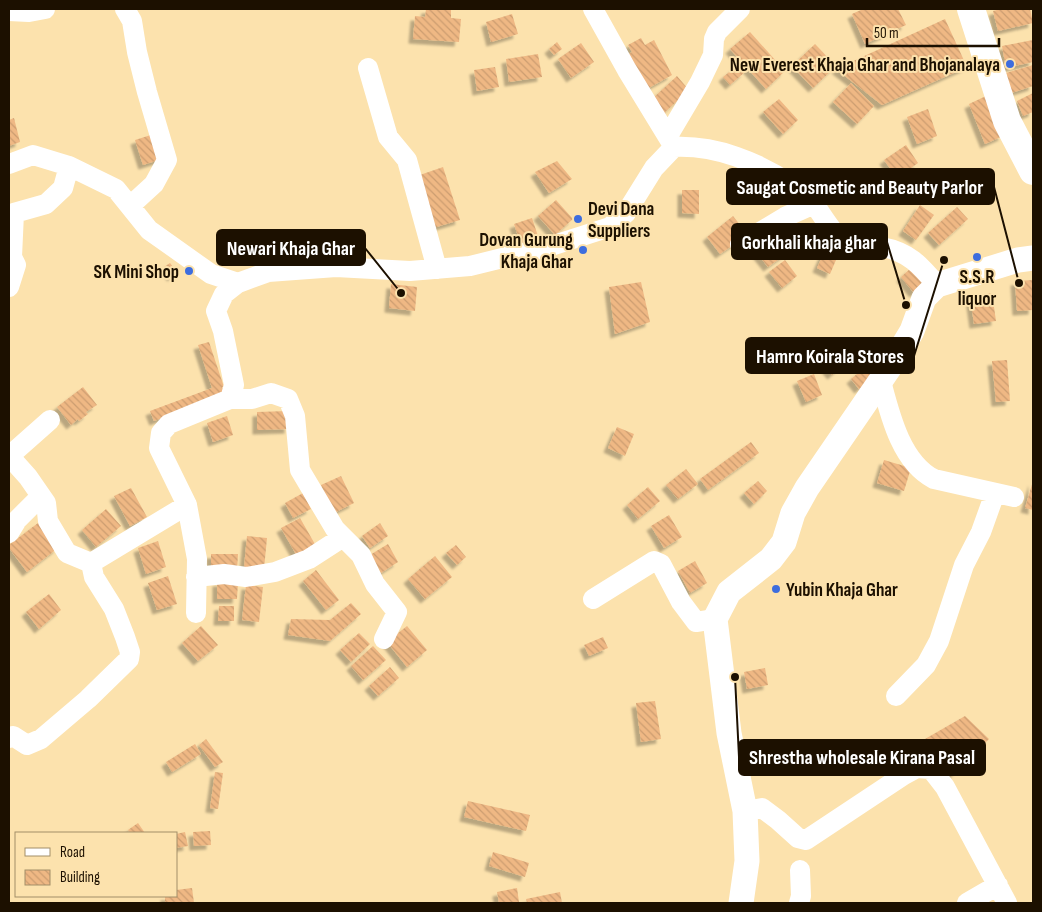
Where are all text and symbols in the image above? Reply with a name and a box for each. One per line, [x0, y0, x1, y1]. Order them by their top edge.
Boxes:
scale bar [867, 15, 1000, 47]
text: 50 m [874, 24, 899, 43]
place label: New Everest Khaja Ghar and Bhojanalaya [730, 54, 1000, 77]
marker: New Everest Khaja Ghar and Bhojanalaya [1004, 58, 1016, 70]
callout: Saugat Cosmetic and Beauty Parlor [727, 169, 994, 204]
text: Saugat Cosmetic and Beauty Parlor [737, 176, 983, 200]
place label: Devi Dana Suppliers [588, 198, 654, 243]
marker: Devi Dana Suppliers [572, 213, 584, 225]
callout: Gorkhali khaja ghar [732, 224, 887, 259]
place label: Dovan Gurung Khaja Ghar [479, 229, 573, 274]
callout: Newari Khaja Ghar [217, 230, 365, 265]
text: Gorkhali khaja ghar [742, 231, 876, 255]
text: Newari Khaja Ghar [227, 237, 355, 261]
marker: Dovan Gurung Khaja Ghar [577, 244, 589, 256]
marker: S.S.R liquor [971, 251, 983, 263]
place label: SK Mini Shop [93, 261, 179, 284]
marker: SK Mini Shop [183, 265, 195, 277]
place label: S.S.R liquor [958, 266, 996, 311]
callout: Hamro Koirala Stores [746, 338, 914, 373]
text: Hamro Koirala Stores [756, 345, 904, 369]
place label: Yubin Khaja Ghar [786, 579, 898, 602]
marker: Yubin Khaja Ghar [770, 583, 782, 595]
callout: Shrestha wholesale Kirana Pasal [739, 740, 985, 775]
text: Shrestha wholesale Kirana Pasal [749, 746, 975, 770]
legend [15, 832, 178, 897]
text: Road [60, 843, 85, 862]
text: Building [60, 868, 100, 887]

